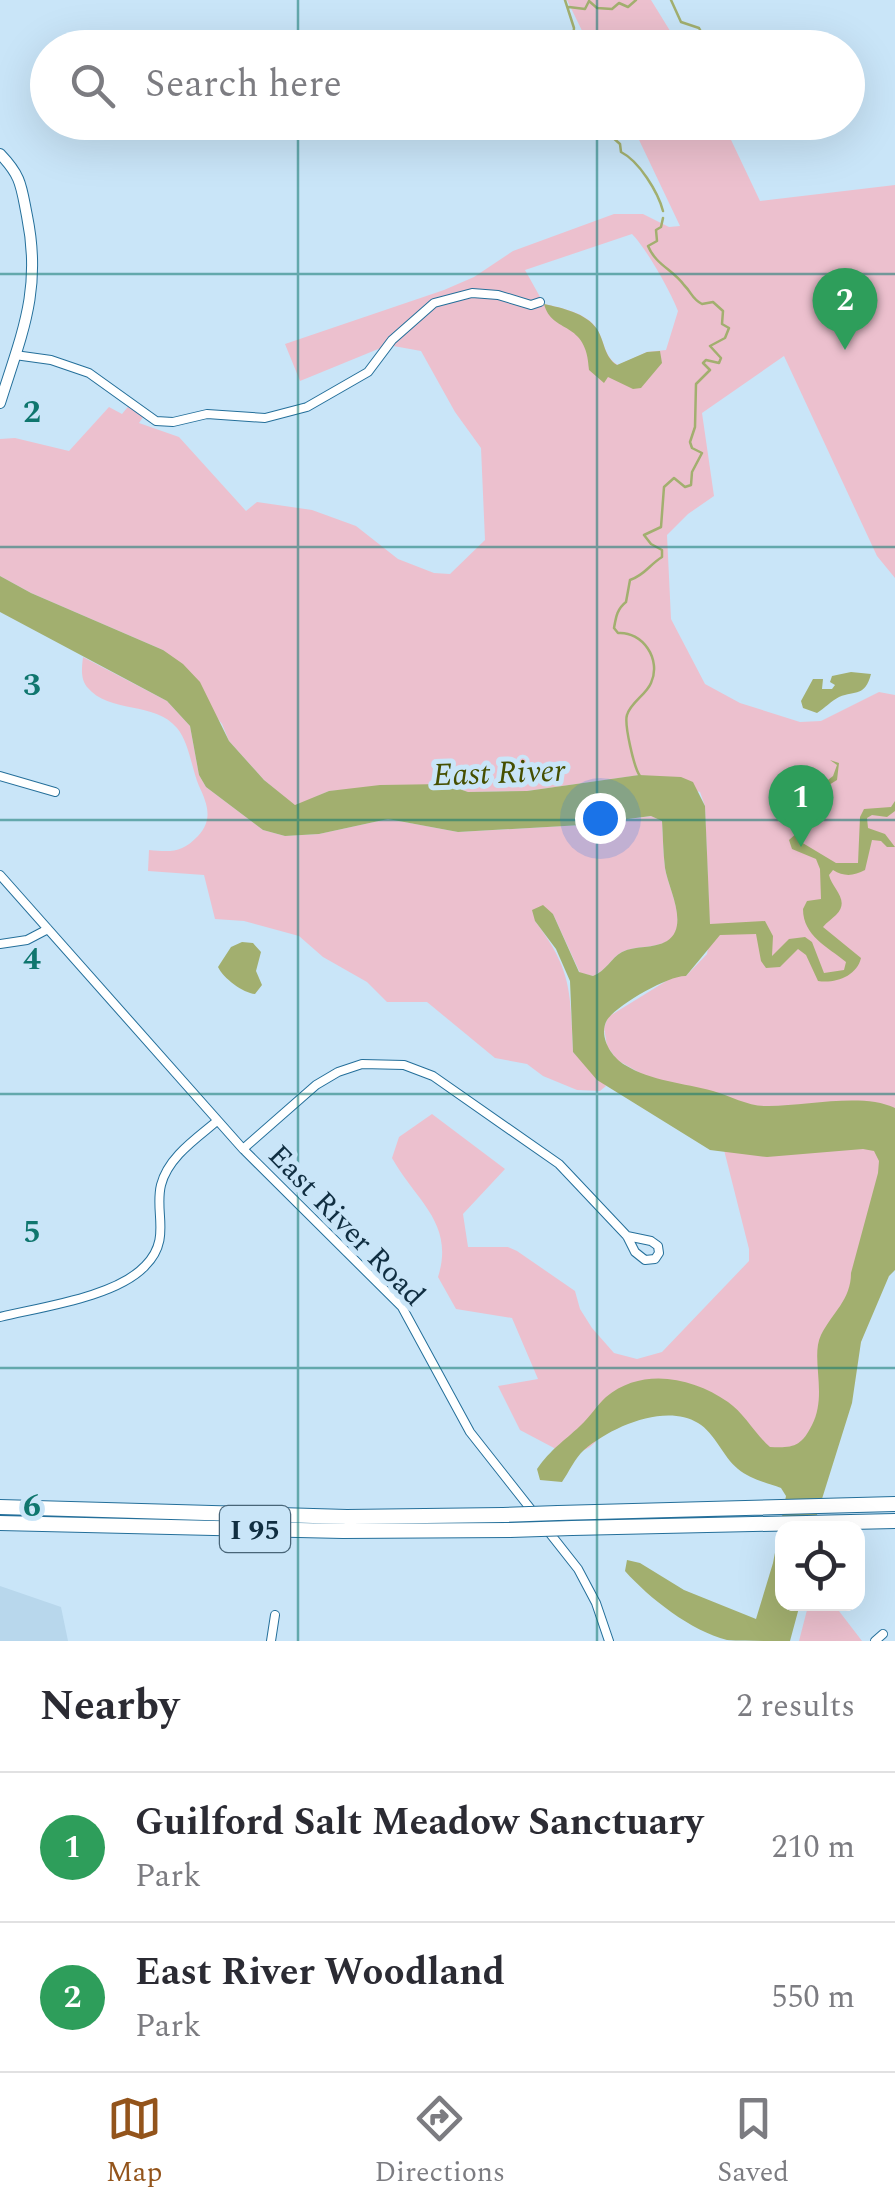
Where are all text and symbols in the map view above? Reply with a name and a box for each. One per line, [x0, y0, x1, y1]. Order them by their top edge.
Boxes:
search box [30, 30, 865, 140]
text: Search here [145, 56, 342, 114]
icon: search [65, 58, 120, 113]
pin: 2 [812, 268, 878, 350]
text: 2 [23, 388, 41, 437]
text: 3 [23, 661, 41, 710]
water label: East River [432, 747, 567, 800]
pin: 1 [768, 764, 834, 847]
your location [575, 793, 626, 844]
text: 4 [23, 935, 41, 984]
street label: East River Road [257, 1134, 436, 1317]
text: 5 [23, 1208, 41, 1257]
text: 6 [23, 1482, 41, 1531]
road number: I 95 [220, 1506, 290, 1552]
map controls [775, 1521, 865, 1611]
button: locate [775, 1521, 865, 1611]
text: Nearby [40, 1675, 179, 1738]
text: 2 results [736, 1682, 855, 1731]
text: Guilford Salt Meadow Sanctuary [135, 1794, 703, 1852]
text: 1 [64, 1823, 81, 1872]
text: 210 m [771, 1823, 855, 1872]
text: Park [135, 1852, 201, 1901]
text: East River Woodland [135, 1944, 505, 2002]
text: 2 [64, 1973, 81, 2022]
text: 550 m [771, 1973, 855, 2022]
text: Park [135, 2002, 201, 2051]
tab: Map [106, 2091, 162, 2194]
tab: Directions [374, 2091, 505, 2194]
tab: Saved [717, 2091, 789, 2194]

